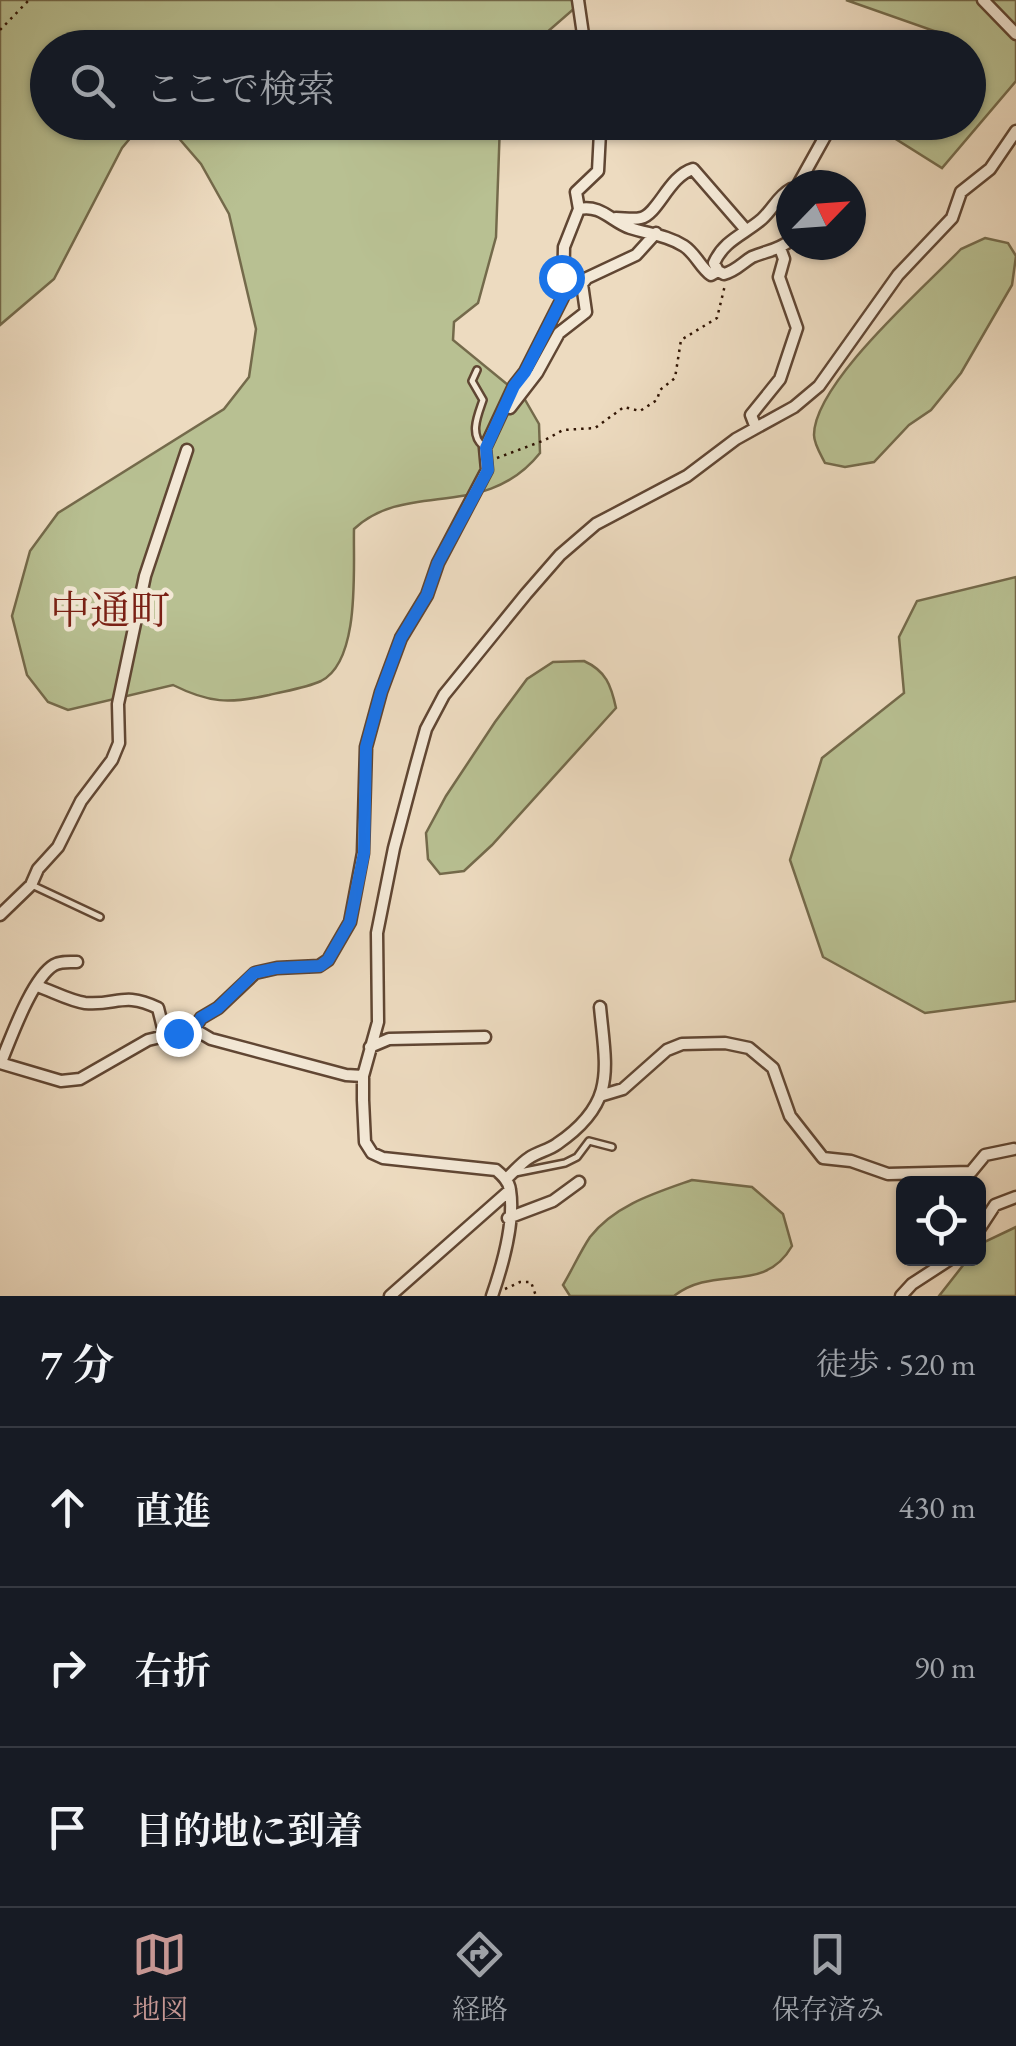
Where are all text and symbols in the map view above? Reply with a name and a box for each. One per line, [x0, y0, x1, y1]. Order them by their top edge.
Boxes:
search box [30, 30, 986, 140]
icon: search [65, 58, 120, 113]
text: ここで検索 [145, 64, 335, 113]
north arrow [776, 170, 866, 260]
route start [539, 255, 585, 301]
district label: 中通町 [50, 584, 170, 636]
route end [156, 1011, 202, 1057]
map controls [896, 1176, 986, 1266]
button: locate [896, 1176, 986, 1266]
text: 7 分 [40, 1337, 114, 1392]
text: 徒歩 · 520 m [815, 1343, 976, 1385]
icon: ahead [40, 1480, 95, 1535]
text: 直進 [135, 1486, 211, 1535]
text: 430 m [899, 1486, 976, 1528]
icon: right [40, 1640, 95, 1695]
text: 右折 [135, 1646, 211, 1695]
text: 90 m [914, 1646, 976, 1688]
icon: arrive [40, 1800, 95, 1855]
text: 目的地に到着 [135, 1806, 363, 1855]
tab: 地図 [132, 1927, 188, 2027]
tab: 経路 [452, 1927, 508, 2027]
tab: 保存済み [772, 1927, 884, 2027]

